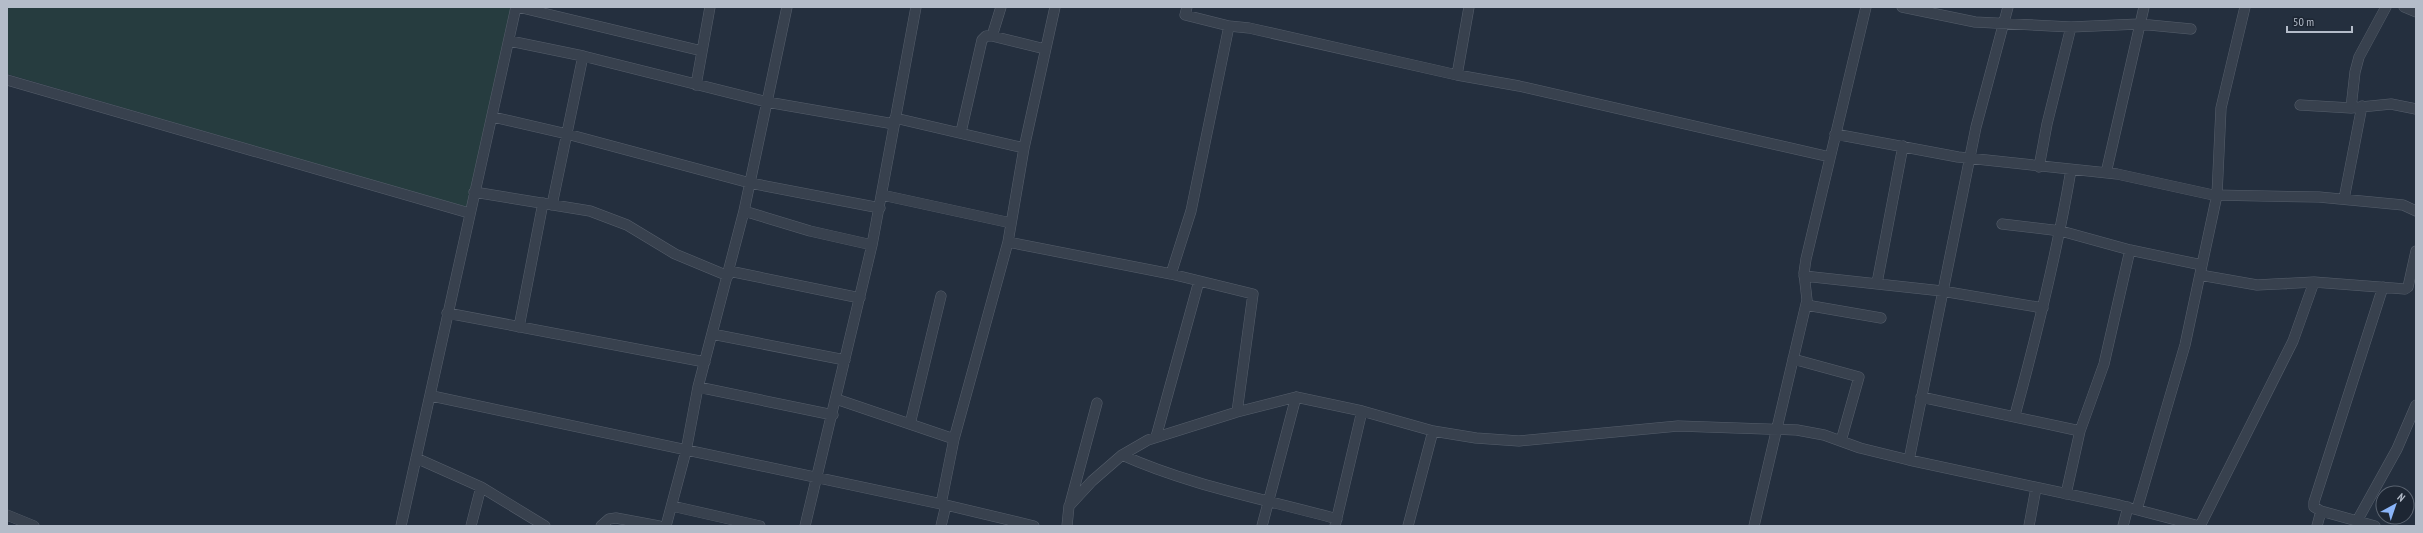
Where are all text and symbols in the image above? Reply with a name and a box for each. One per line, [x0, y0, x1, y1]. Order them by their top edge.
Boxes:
scale bar [2287, 8, 2352, 34]
text: 50 m [2293, 14, 2314, 29]
north arrow [2375, 485, 2415, 525]
text: N [2395, 490, 2408, 505]

